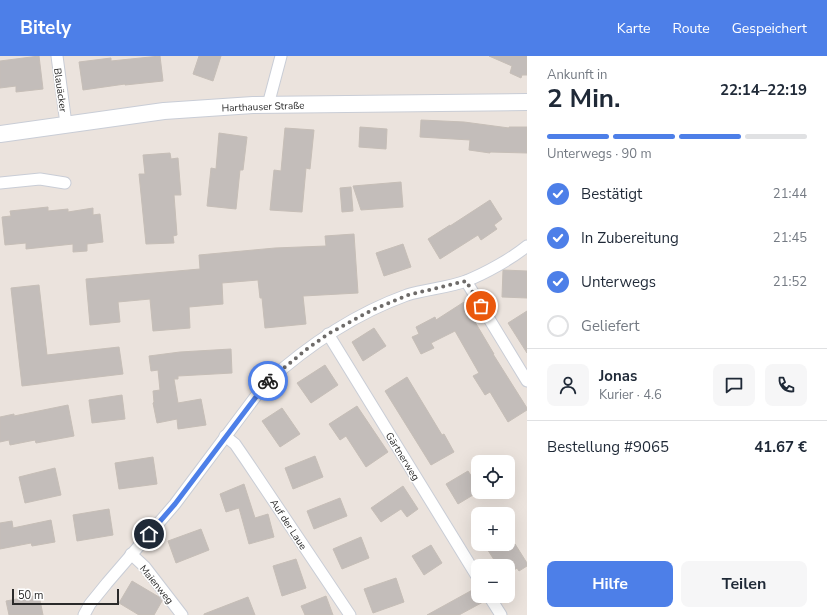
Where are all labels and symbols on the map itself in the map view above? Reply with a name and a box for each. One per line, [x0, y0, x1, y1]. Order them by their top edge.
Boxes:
street label: Blauäcker [50, 67, 70, 113]
street label: Harthauser Straße [221, 99, 305, 115]
pin [464, 289, 498, 323]
courier [248, 361, 288, 401]
street label: Gärtnerweg [382, 430, 423, 483]
street label: Auf der Laue [267, 497, 310, 553]
pin [132, 517, 166, 551]
street label: Maienweg [136, 562, 176, 607]
scale bar [12, 587, 119, 606]

